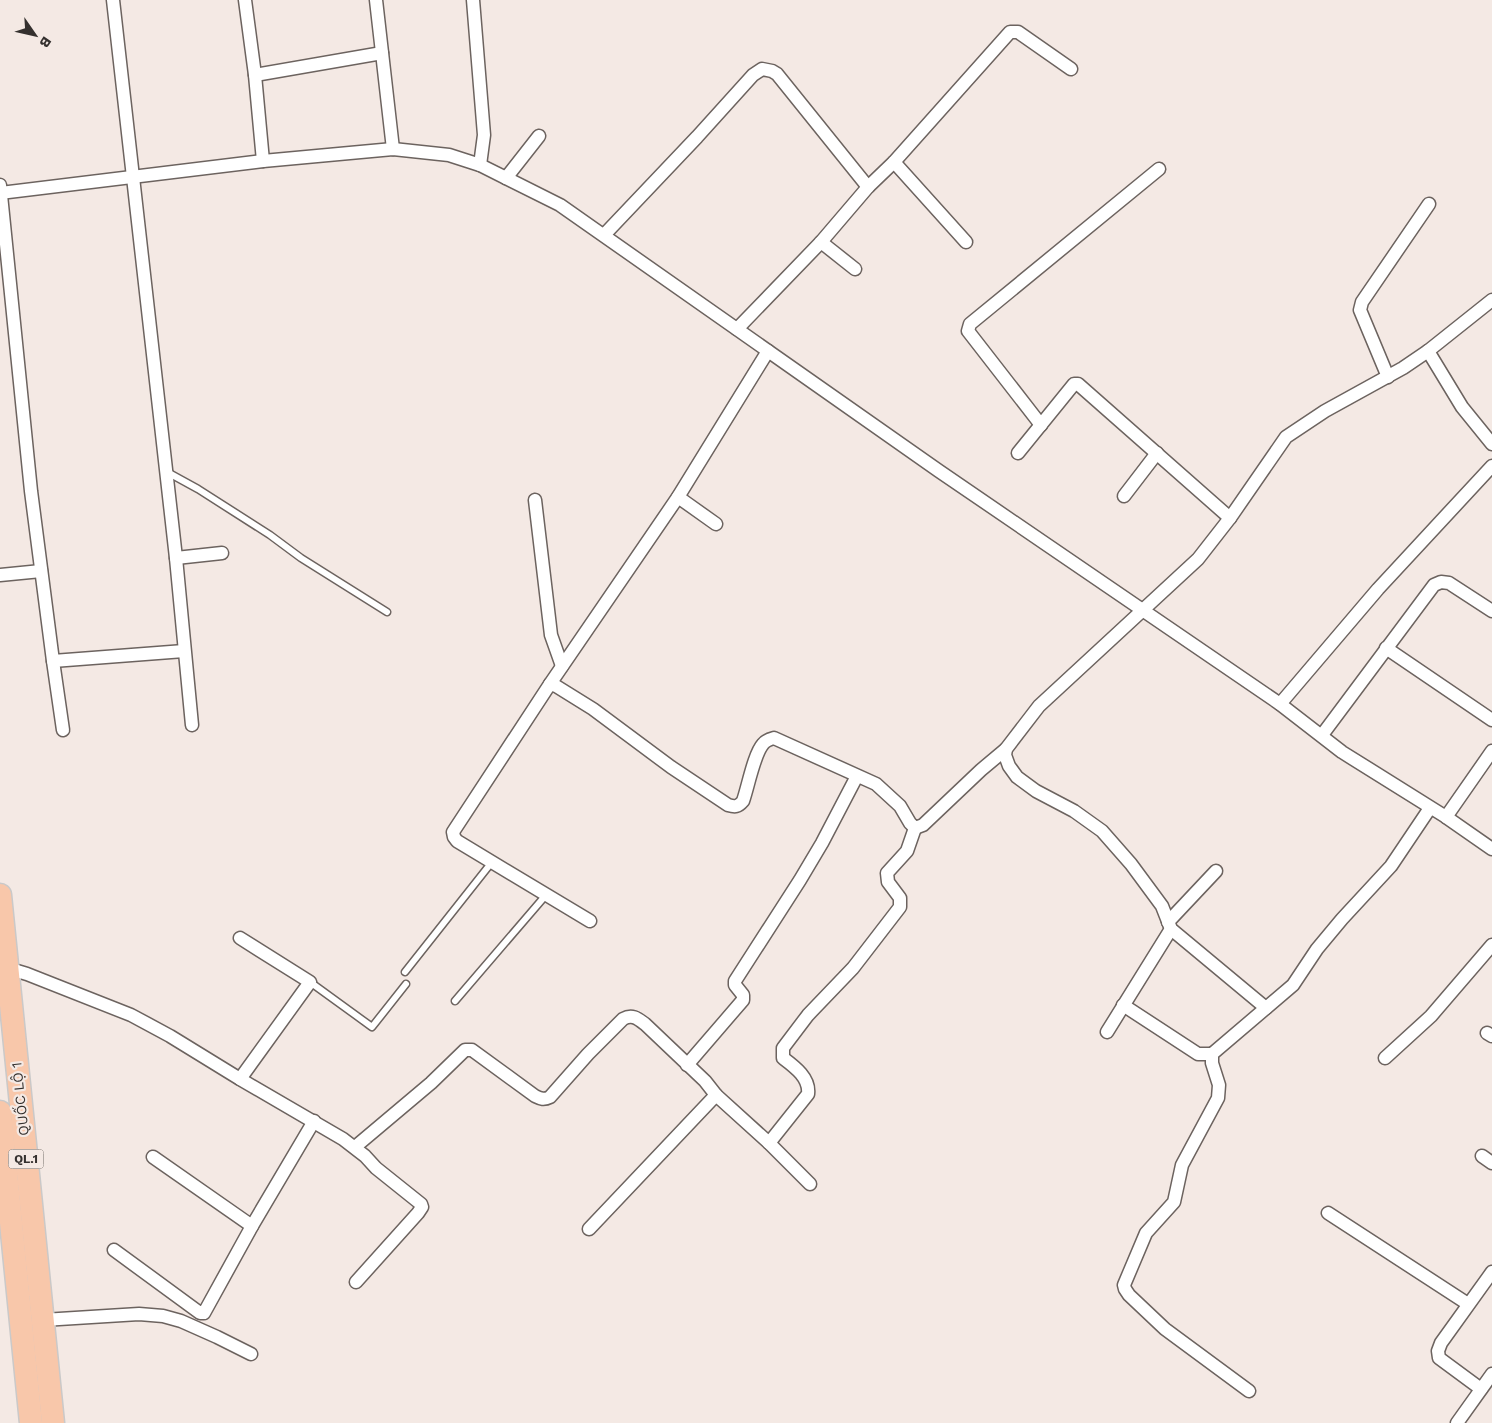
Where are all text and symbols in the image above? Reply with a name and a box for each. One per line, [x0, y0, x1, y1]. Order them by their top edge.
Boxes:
north arrow [10, 10, 60, 60]
text: B [36, 34, 55, 51]
street label: QUỐC LỘ 1 [7, 1062, 32, 1137]
road number: QL.1 [8, 1150, 44, 1168]

